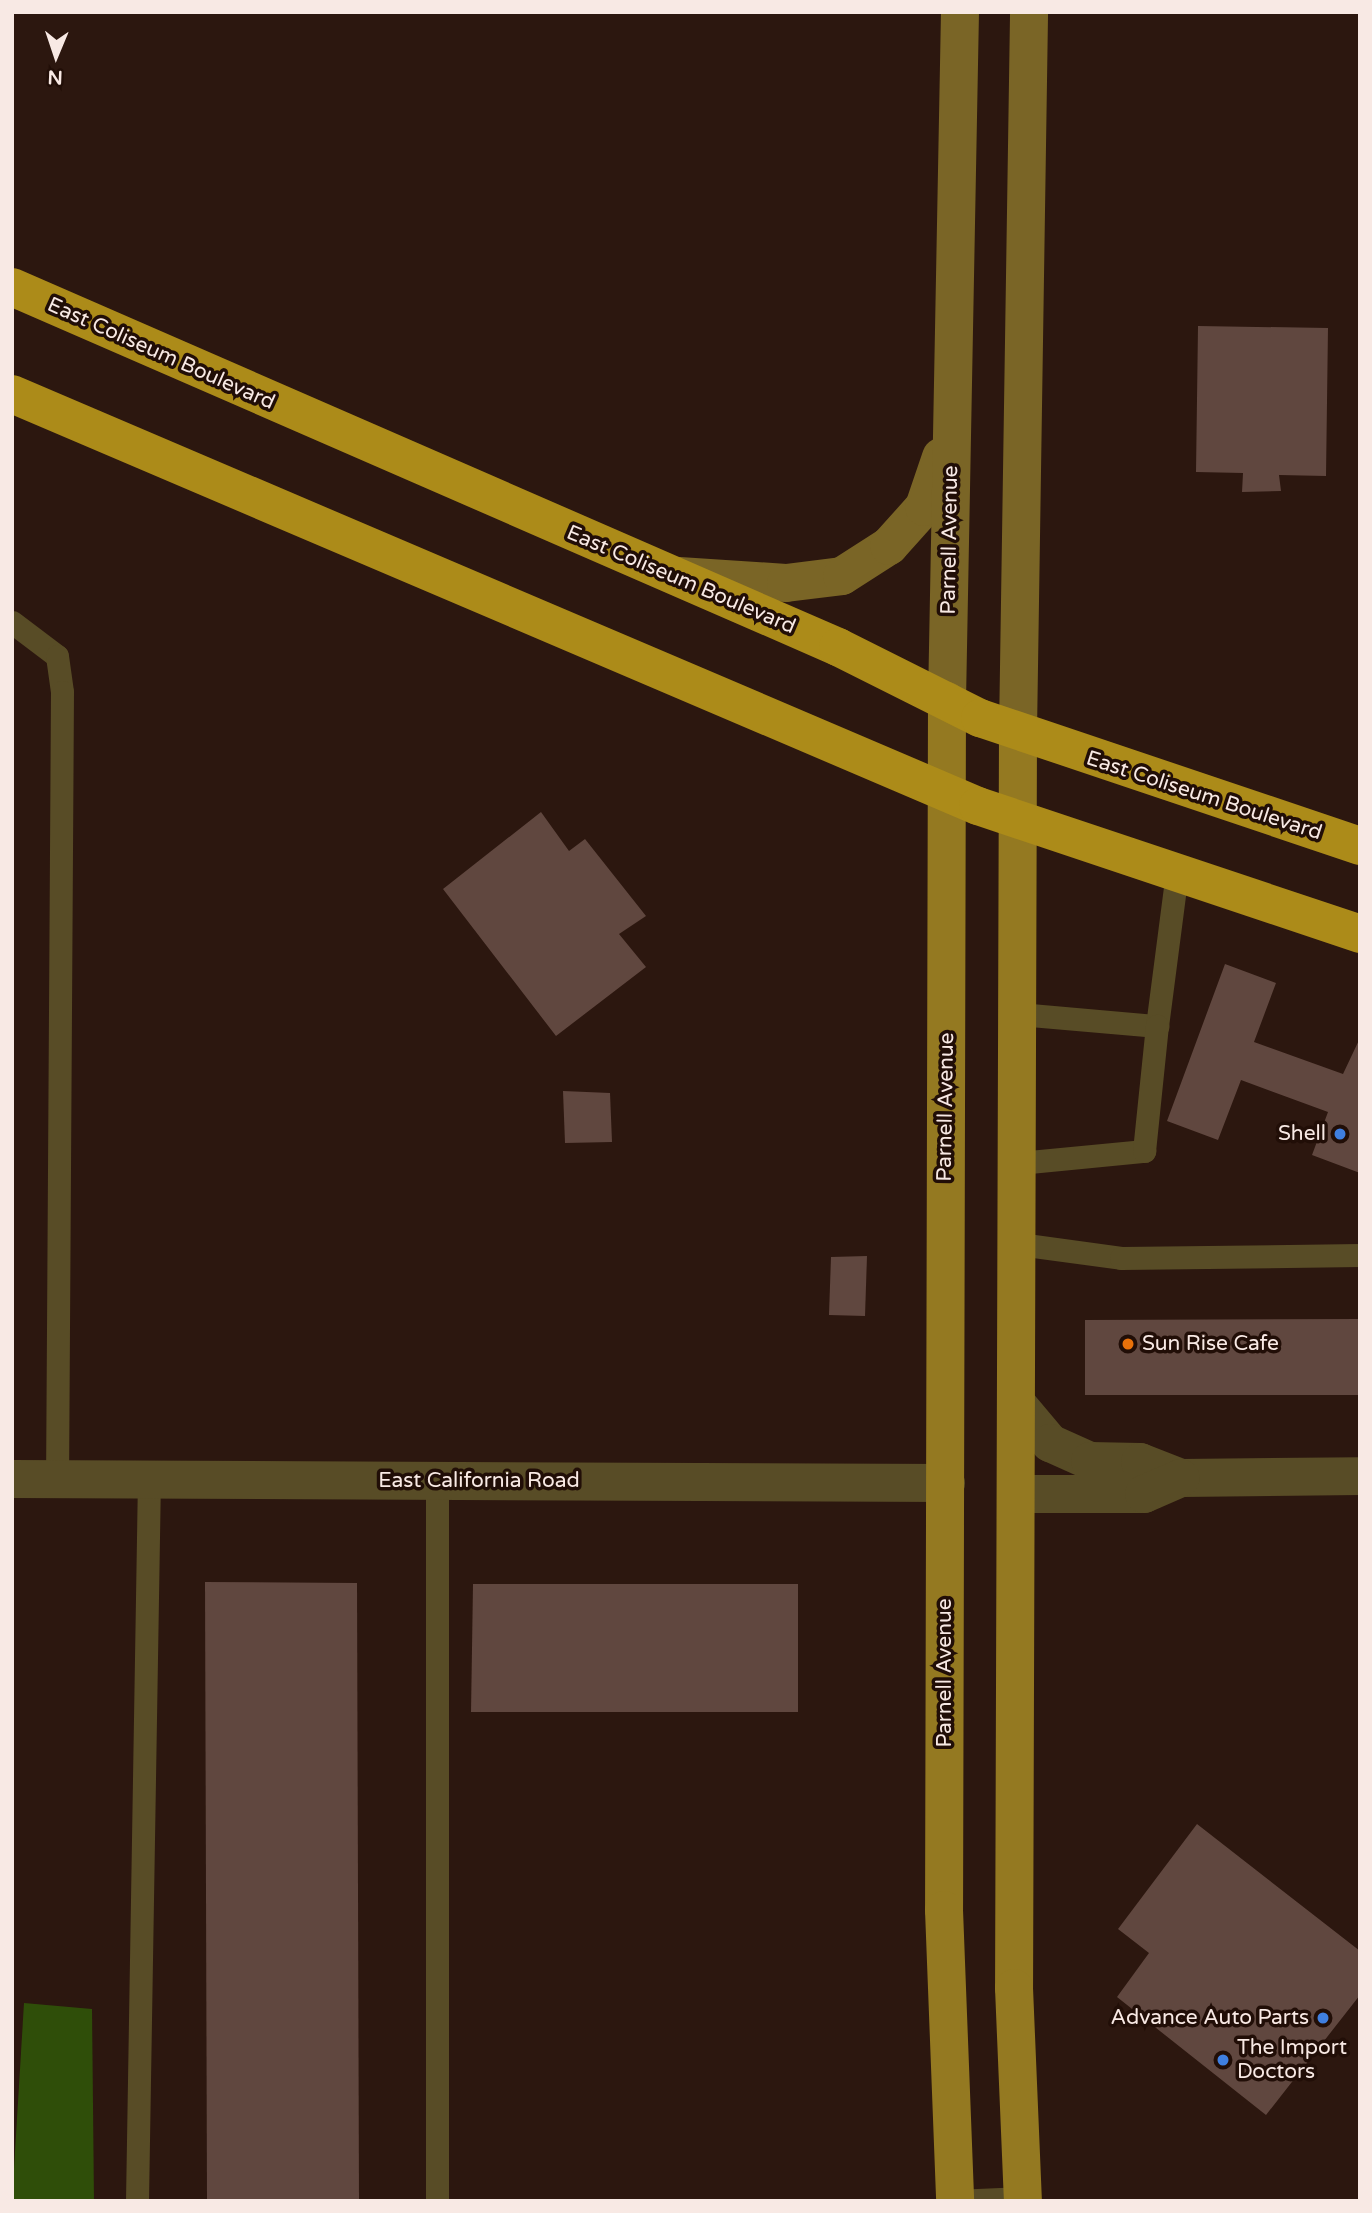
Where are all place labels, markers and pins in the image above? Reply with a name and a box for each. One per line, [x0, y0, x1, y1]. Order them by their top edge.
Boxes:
place label: Shell [1278, 1121, 1326, 1147]
marker: Shell [1332, 1126, 1348, 1142]
place label: Sun Rise Cafe [1142, 1331, 1279, 1357]
marker: Sun Rise Cafe [1120, 1336, 1136, 1352]
place label: Advance Auto Parts [1111, 2005, 1309, 2031]
marker: Advance Auto Parts [1315, 2010, 1331, 2026]
place label: The Import Doctors [1237, 2035, 1347, 2085]
marker: The Import Doctors [1215, 2052, 1231, 2068]

